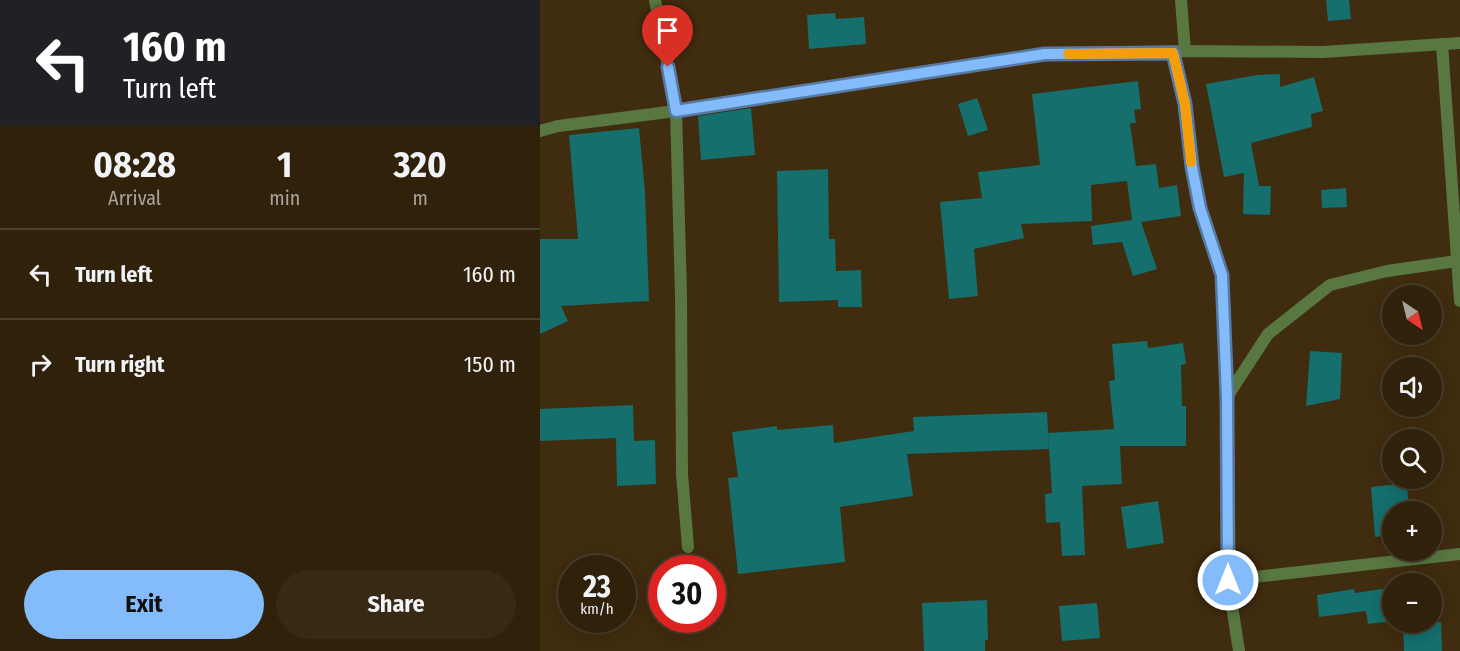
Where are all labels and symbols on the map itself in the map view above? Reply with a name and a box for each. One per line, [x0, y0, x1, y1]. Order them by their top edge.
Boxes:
pin [642, 5, 693, 67]
north arrow [1382, 285, 1442, 345]
position arrow [1196, 548, 1260, 612]
speed limit sign: 30 [648, 555, 726, 633]

